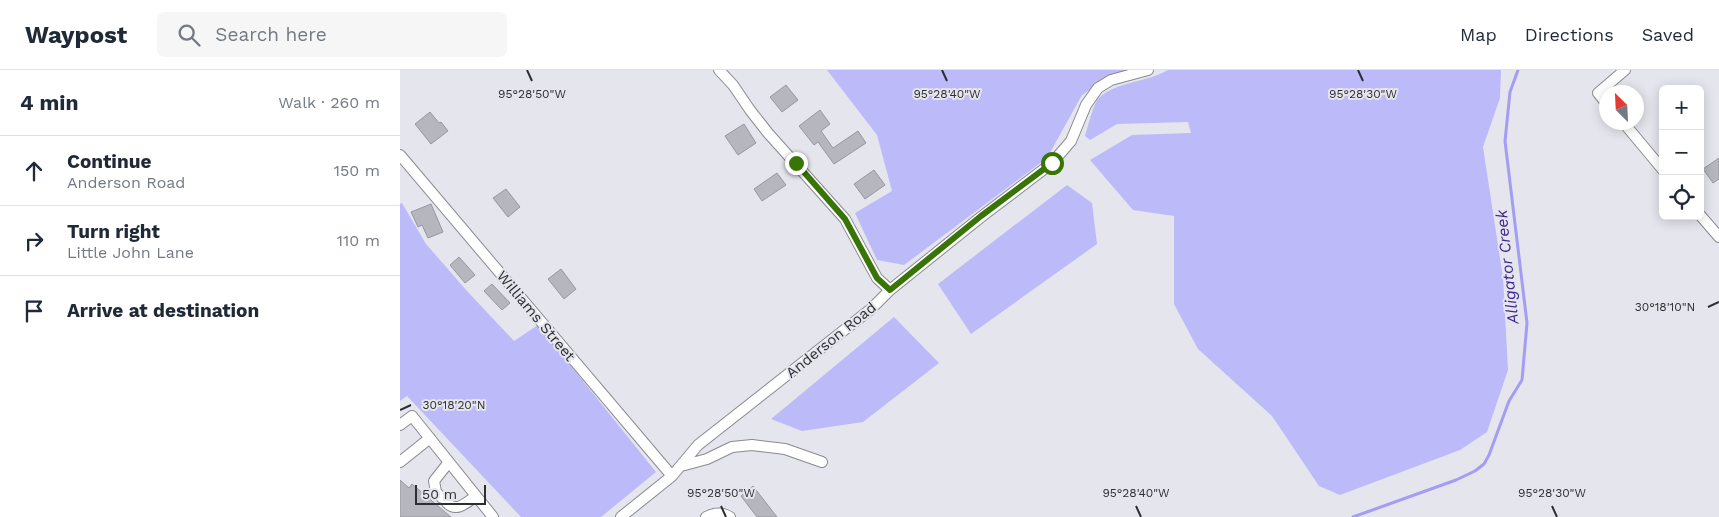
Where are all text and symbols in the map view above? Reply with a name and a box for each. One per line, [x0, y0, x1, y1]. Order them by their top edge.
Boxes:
search box [157, 12, 507, 57]
text: Waypost [25, 21, 127, 49]
icon: search [175, 21, 203, 49]
text: Search here [215, 23, 327, 46]
text: Map [1460, 24, 1497, 45]
text: Directions [1525, 24, 1614, 45]
text: Saved [1642, 24, 1694, 45]
north arrow [1599, 85, 1644, 130]
map controls [1659, 85, 1704, 220]
button: + [1659, 85, 1704, 130]
text: 95°28'50"W [498, 87, 566, 101]
text: 95°28'40"W [913, 87, 981, 101]
text: 95°28'30"W [1329, 87, 1397, 101]
text: 4 min [20, 90, 78, 115]
text: Walk · 260 m [278, 93, 380, 112]
button: − [1659, 130, 1704, 175]
text: Continue [67, 150, 151, 173]
route end [785, 152, 808, 175]
route start [1041, 152, 1064, 175]
icon: ahead [20, 157, 48, 185]
text: 150 m [334, 161, 380, 180]
text: Anderson Road [67, 173, 185, 192]
button: locate [1659, 175, 1704, 220]
water label: Alligator Creek [1491, 208, 1523, 326]
text: Turn right [67, 220, 160, 243]
icon: right [20, 227, 48, 255]
text: 110 m [337, 231, 380, 250]
text: Little John Lane [67, 243, 194, 262]
street label: Williams Street [493, 267, 580, 365]
icon: arrive [20, 297, 48, 325]
street label: Anderson Road [782, 298, 880, 382]
text: Arrive at destination [67, 299, 259, 322]
text: 30°18'10"N [1635, 300, 1695, 314]
text: 30°18'20"N [423, 398, 485, 412]
scale bar [415, 482, 486, 505]
text: 50 m [422, 486, 457, 502]
text: 95°28'50"W [687, 486, 755, 500]
text: 95°28'40"W [1102, 486, 1170, 500]
text: 95°28'30"W [1518, 486, 1586, 500]

